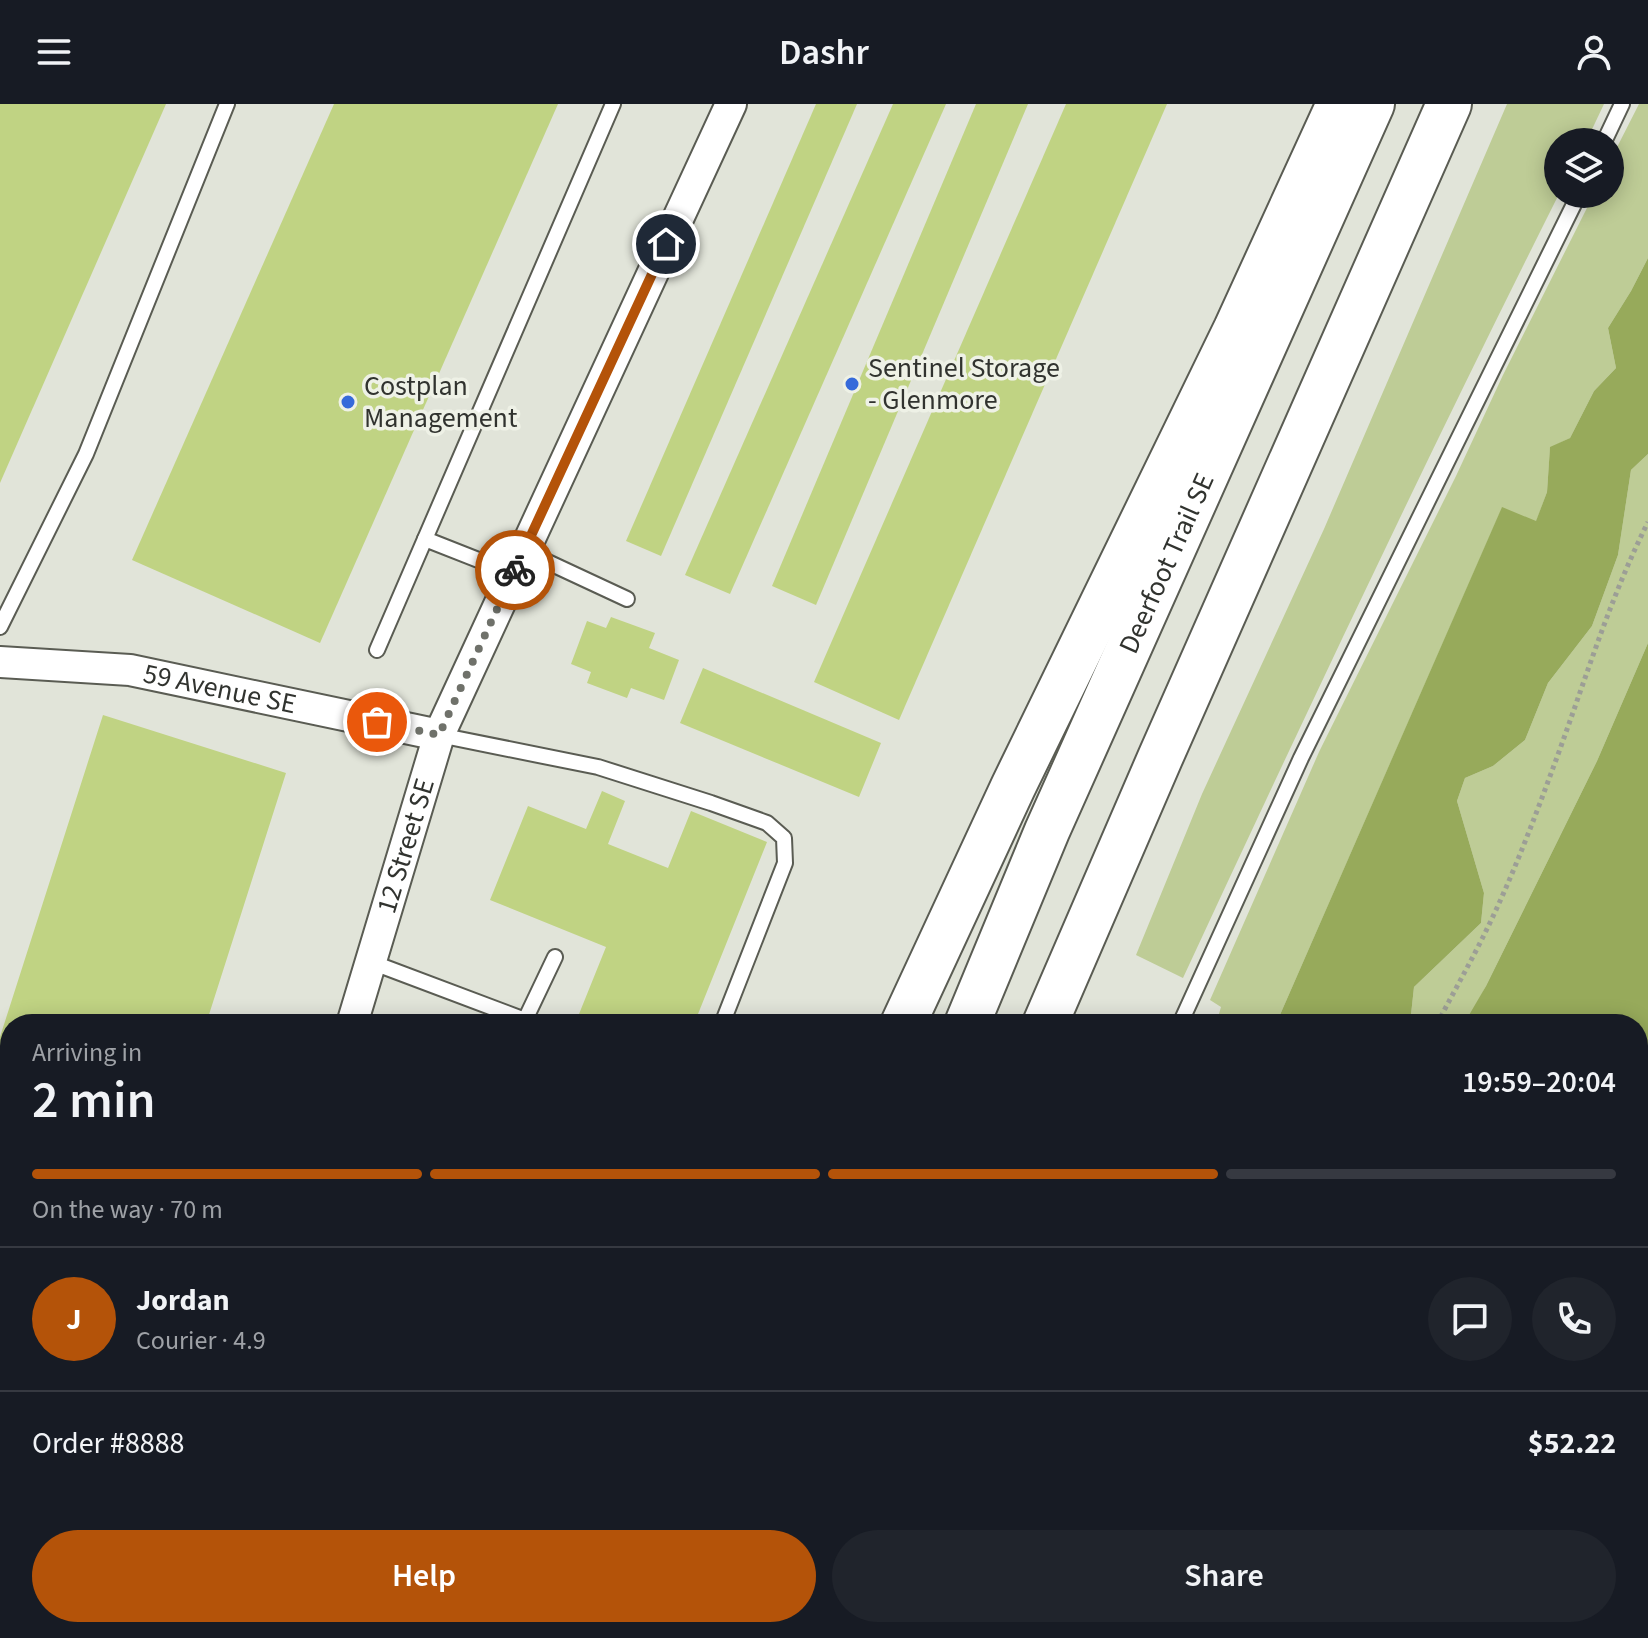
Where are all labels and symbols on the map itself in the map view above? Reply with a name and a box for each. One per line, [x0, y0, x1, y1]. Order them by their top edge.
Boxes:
pin [632, 210, 700, 278]
place label: Sentinel Storage - Glenmore [868, 348, 1060, 420]
place label: Costplan Management [364, 366, 518, 438]
marker: Sentinel Storage - Glenmore [843, 375, 861, 393]
marker: Costplan Management [339, 393, 357, 411]
street label: Deerfoot Trail SE [1109, 467, 1224, 660]
courier [475, 530, 555, 610]
street label: 59 Avenue SE [140, 653, 300, 724]
pin [343, 688, 411, 756]
street label: 12 Street SE [366, 774, 445, 918]

